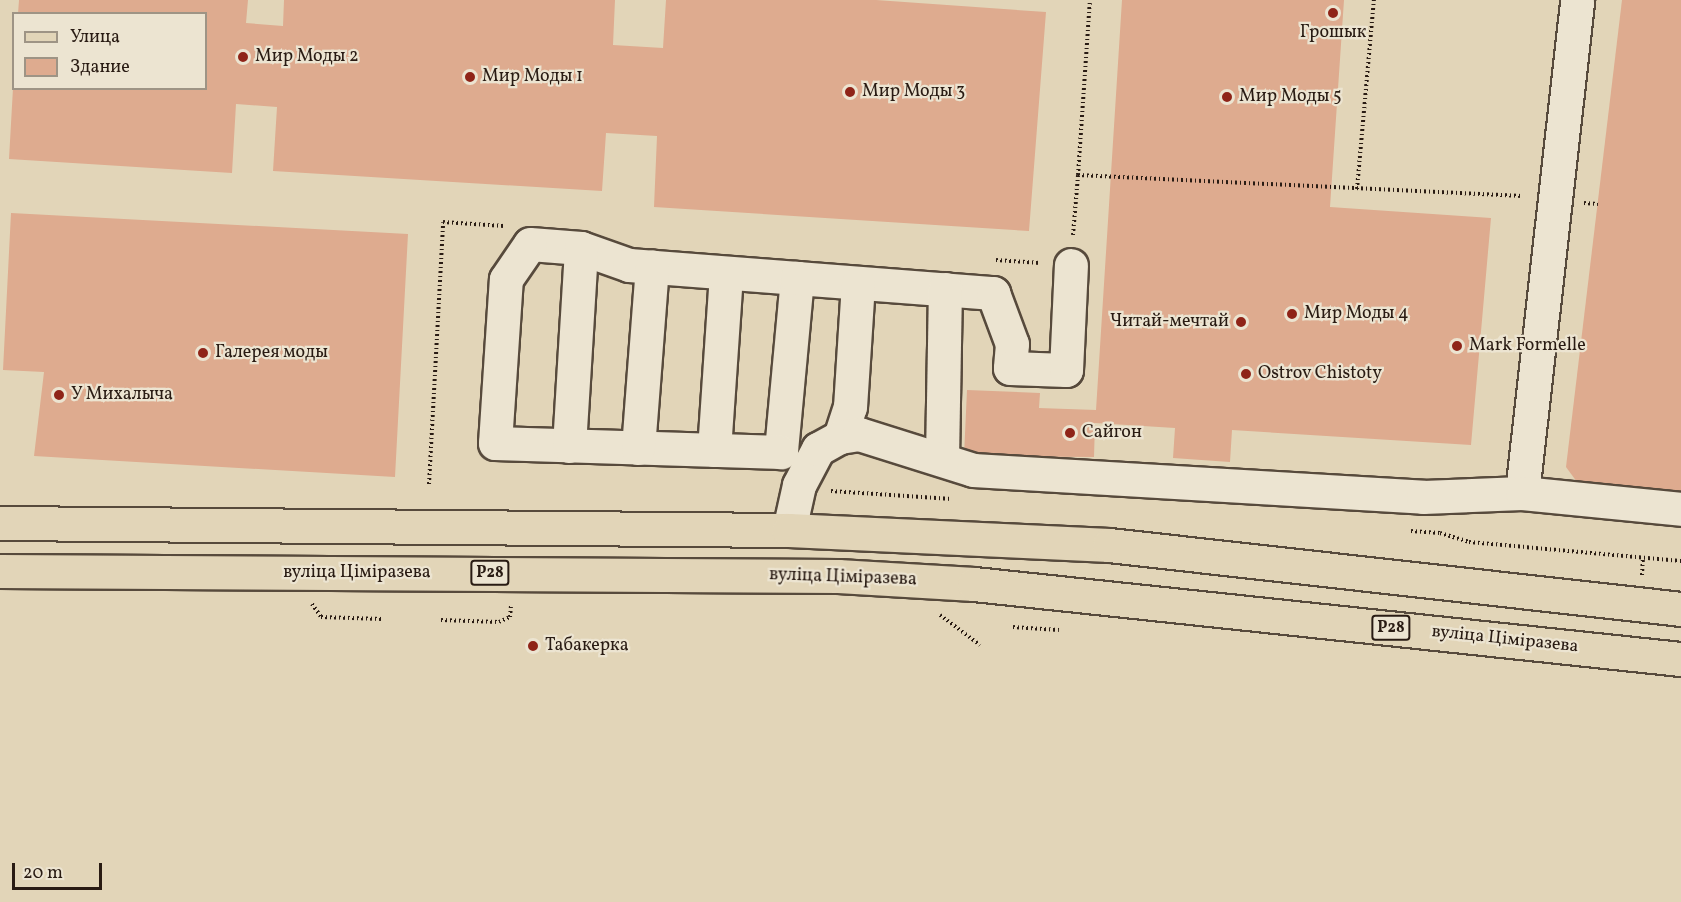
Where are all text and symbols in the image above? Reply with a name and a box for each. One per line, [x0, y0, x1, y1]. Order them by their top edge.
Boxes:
marker: Грошык [1326, 6, 1340, 20]
legend [12, 12, 207, 90]
place label: Грошык [1300, 22, 1366, 44]
text: Улица [70, 25, 120, 50]
place label: Мир Моды 2 [255, 46, 359, 68]
marker: Мир Моды 2 [236, 50, 250, 64]
text: Здание [70, 55, 130, 80]
place label: Мир Моды 1 [482, 66, 583, 88]
marker: Мир Моды 1 [463, 70, 477, 84]
place label: Мир Моды 3 [862, 81, 965, 103]
marker: Мир Моды 3 [843, 85, 857, 99]
place label: Мир Моды 5 [1239, 86, 1342, 108]
marker: Мир Моды 5 [1220, 90, 1234, 104]
place label: Мир Моды 4 [1304, 303, 1409, 325]
marker: Мир Моды 4 [1285, 307, 1299, 321]
place label: Читай-мечтай [1110, 311, 1229, 333]
marker: Читай-мечтай [1234, 315, 1248, 329]
place label: Mark Formelle [1469, 335, 1586, 357]
marker: Mark Formelle [1450, 339, 1464, 353]
place label: Галерея моды [215, 342, 328, 364]
marker: Галерея моды [196, 346, 210, 360]
place label: Ostrov Chistoty [1258, 363, 1383, 385]
marker: Ostrov Chistoty [1239, 367, 1253, 381]
place label: У Михалыча [71, 384, 174, 406]
marker: У Михалыча [52, 388, 66, 402]
place label: Сайгон [1082, 422, 1142, 444]
marker: Сайгон [1063, 426, 1077, 440]
road number: Р28 [469, 560, 511, 586]
street label: вуліца Ціміразева [283, 562, 431, 584]
street label: вуліца Ціміразева [769, 565, 917, 591]
road number: Р28 [1370, 615, 1412, 641]
street label: вуліца Ціміразева [1430, 622, 1580, 658]
place label: Табакерка [545, 635, 629, 657]
marker: Табакерка [526, 639, 540, 653]
scale bar [15, 851, 105, 889]
text: 20 m [23, 861, 63, 886]

